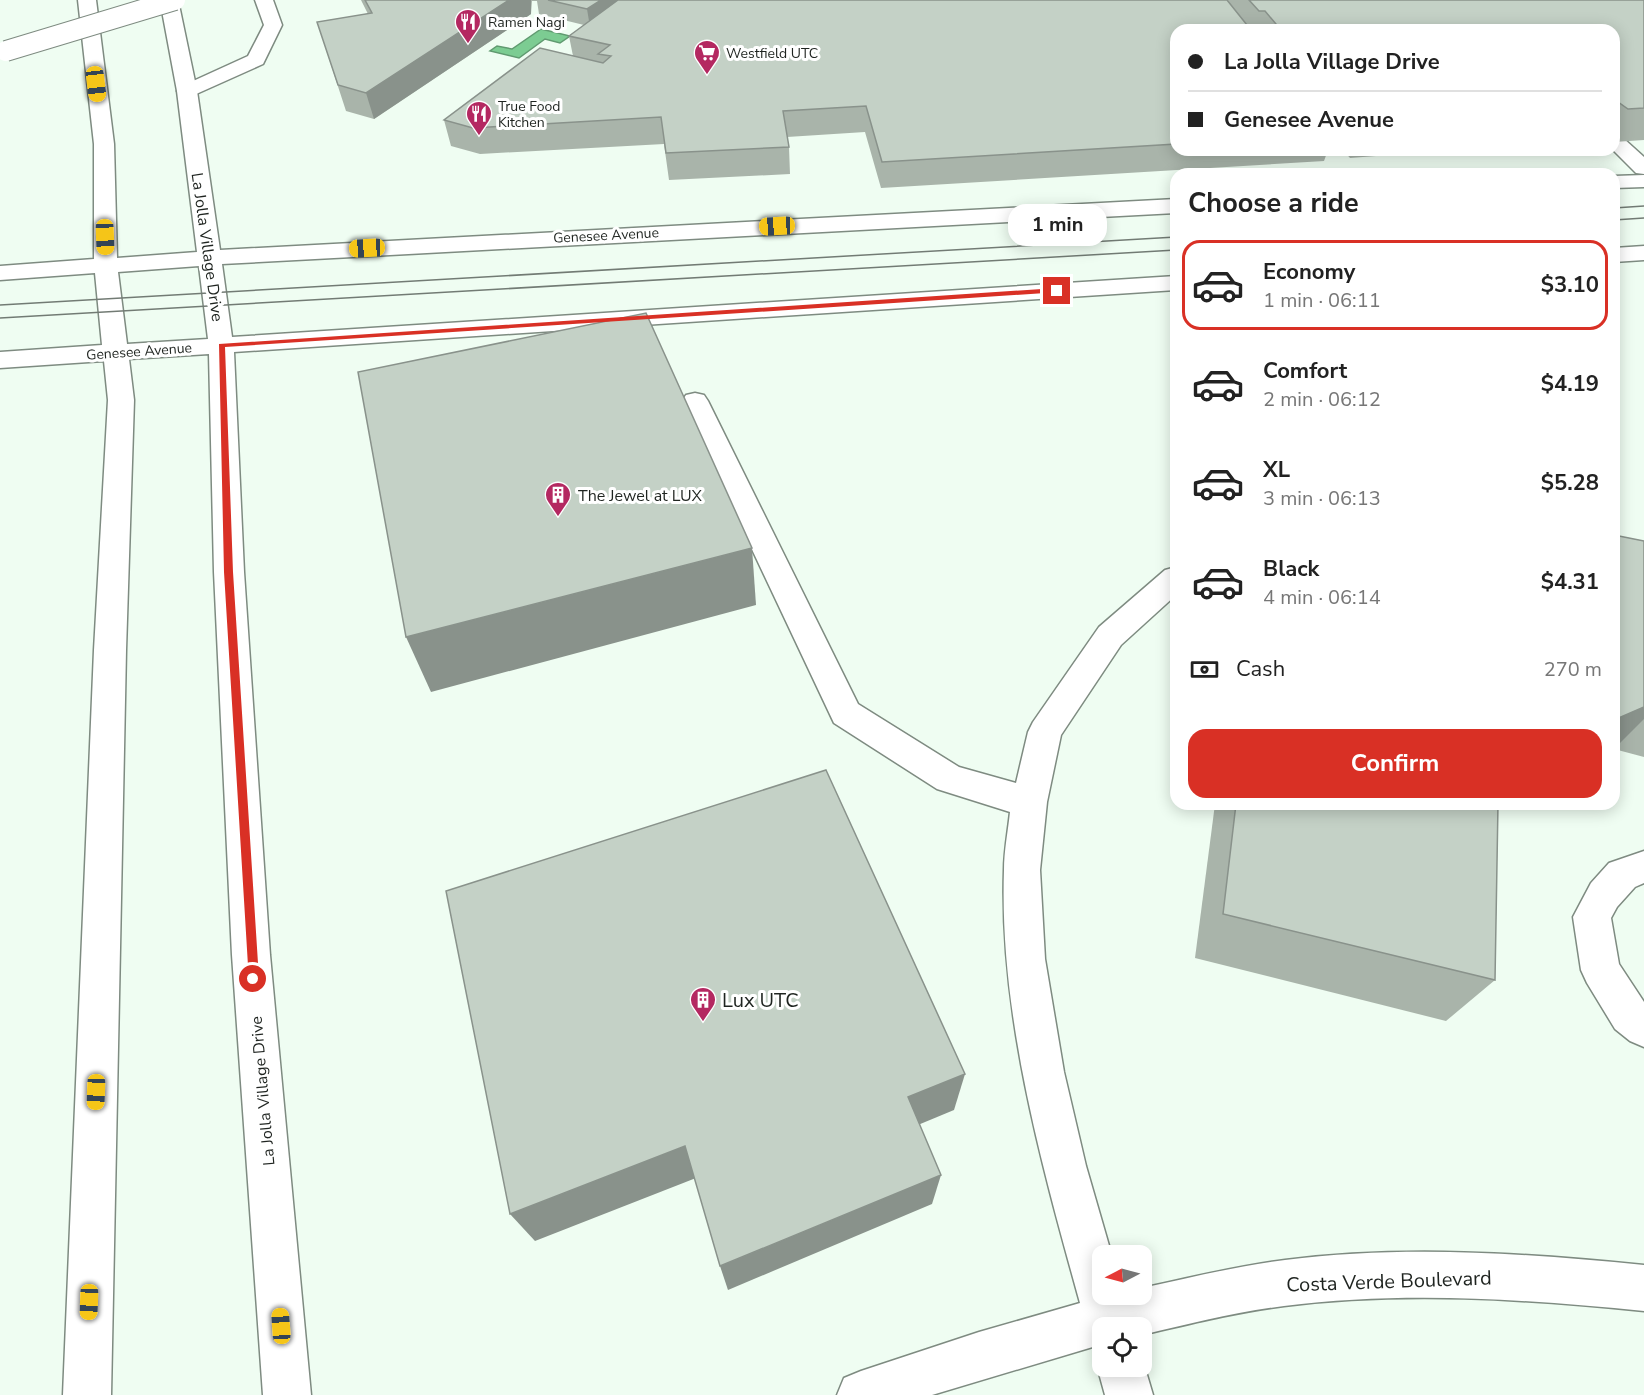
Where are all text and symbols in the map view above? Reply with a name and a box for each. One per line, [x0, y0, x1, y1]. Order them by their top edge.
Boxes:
restaurant icon: Ramen Nagi [453, 7, 483, 45]
place label: Ramen Nagi [488, 13, 565, 32]
supermarket icon: Westfield UTC [692, 38, 722, 76]
place label: Westfield UTC [726, 44, 818, 63]
text: La Jolla Village Drive [1224, 47, 1440, 77]
car [85, 65, 107, 103]
place label: True Food Kitchen [498, 97, 560, 132]
restaurant icon: True Food Kitchen [464, 99, 494, 137]
text: Genesee Avenue [1224, 105, 1394, 135]
street label: La Jolla Village Drive [186, 171, 228, 323]
text: Choose a ride [1188, 185, 1359, 222]
callout: 1 min [1008, 204, 1106, 246]
text: 1 min [1032, 211, 1083, 238]
car [759, 216, 795, 236]
car [95, 219, 115, 255]
street label: Genesee Avenue [553, 223, 659, 248]
car [349, 238, 385, 258]
text: Economy [1263, 257, 1355, 287]
icon: car [1191, 258, 1245, 312]
text: $3.10 [1541, 270, 1599, 300]
route end [1043, 277, 1070, 304]
text: 1 min · 06:11 [1263, 287, 1381, 314]
street label: Genesee Avenue [86, 338, 193, 365]
text: Comfort [1263, 356, 1347, 386]
icon: car [1191, 357, 1245, 411]
text: $4.19 [1541, 369, 1599, 399]
text: 2 min · 06:12 [1263, 386, 1381, 413]
text: XL [1263, 455, 1290, 485]
icon: car [1191, 456, 1245, 510]
text: $5.28 [1541, 468, 1599, 498]
building icon: The Jewel at LUX [543, 480, 573, 518]
place label: The Jewel at LUX [578, 485, 703, 507]
text: 3 min · 06:13 [1263, 485, 1381, 512]
text: Black [1263, 554, 1319, 584]
icon: car [1191, 555, 1245, 609]
text: $4.31 [1541, 567, 1599, 597]
text: 4 min · 06:14 [1263, 584, 1381, 611]
icon: cash [1188, 653, 1221, 686]
text: Cash [1236, 654, 1285, 684]
text: 270 m [1544, 656, 1602, 683]
button: Confirm [1188, 729, 1602, 798]
route start [239, 965, 266, 992]
building icon: Lux UTC [688, 985, 718, 1023]
place label: Lux UTC [722, 987, 799, 1014]
street label: La Jolla Village Drive [245, 1015, 280, 1167]
car [86, 1074, 106, 1110]
north arrow [1092, 1245, 1152, 1305]
map controls [1092, 1245, 1152, 1377]
street label: Costa Verde Boulevard [1286, 1264, 1492, 1299]
car [79, 1284, 99, 1320]
car [271, 1307, 291, 1345]
button: locate [1092, 1317, 1152, 1377]

